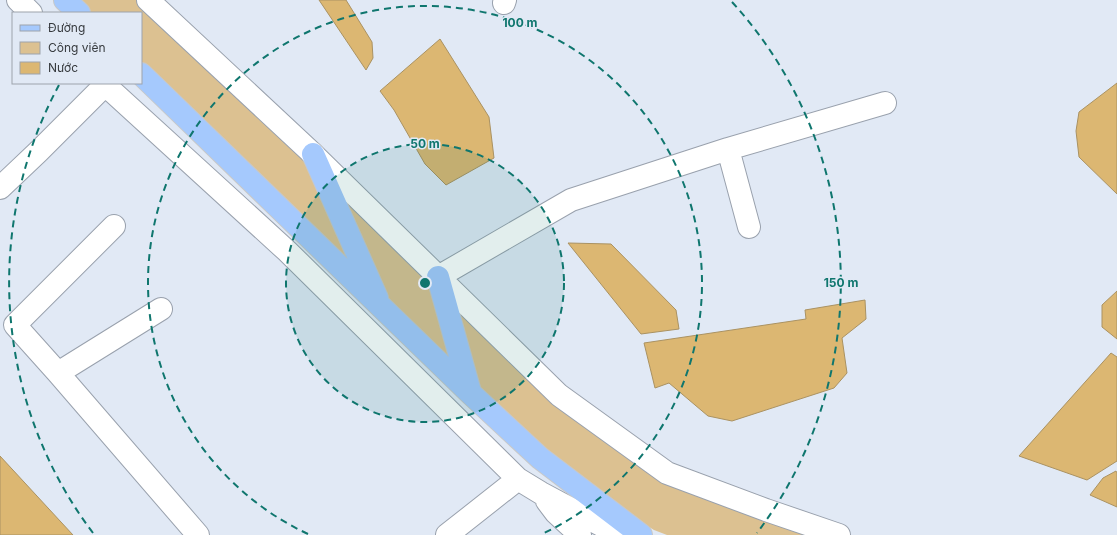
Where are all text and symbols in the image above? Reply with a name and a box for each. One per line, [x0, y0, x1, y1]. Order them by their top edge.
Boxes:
legend [12, 12, 142, 84]
text: 100 m [502, 15, 538, 30]
text: Đường [48, 20, 85, 35]
text: Công viên [48, 40, 106, 55]
text: Nước [48, 60, 78, 75]
text: 50 m [410, 136, 440, 151]
text: 150 m [824, 275, 858, 290]
centre of rings [418, 276, 432, 290]

